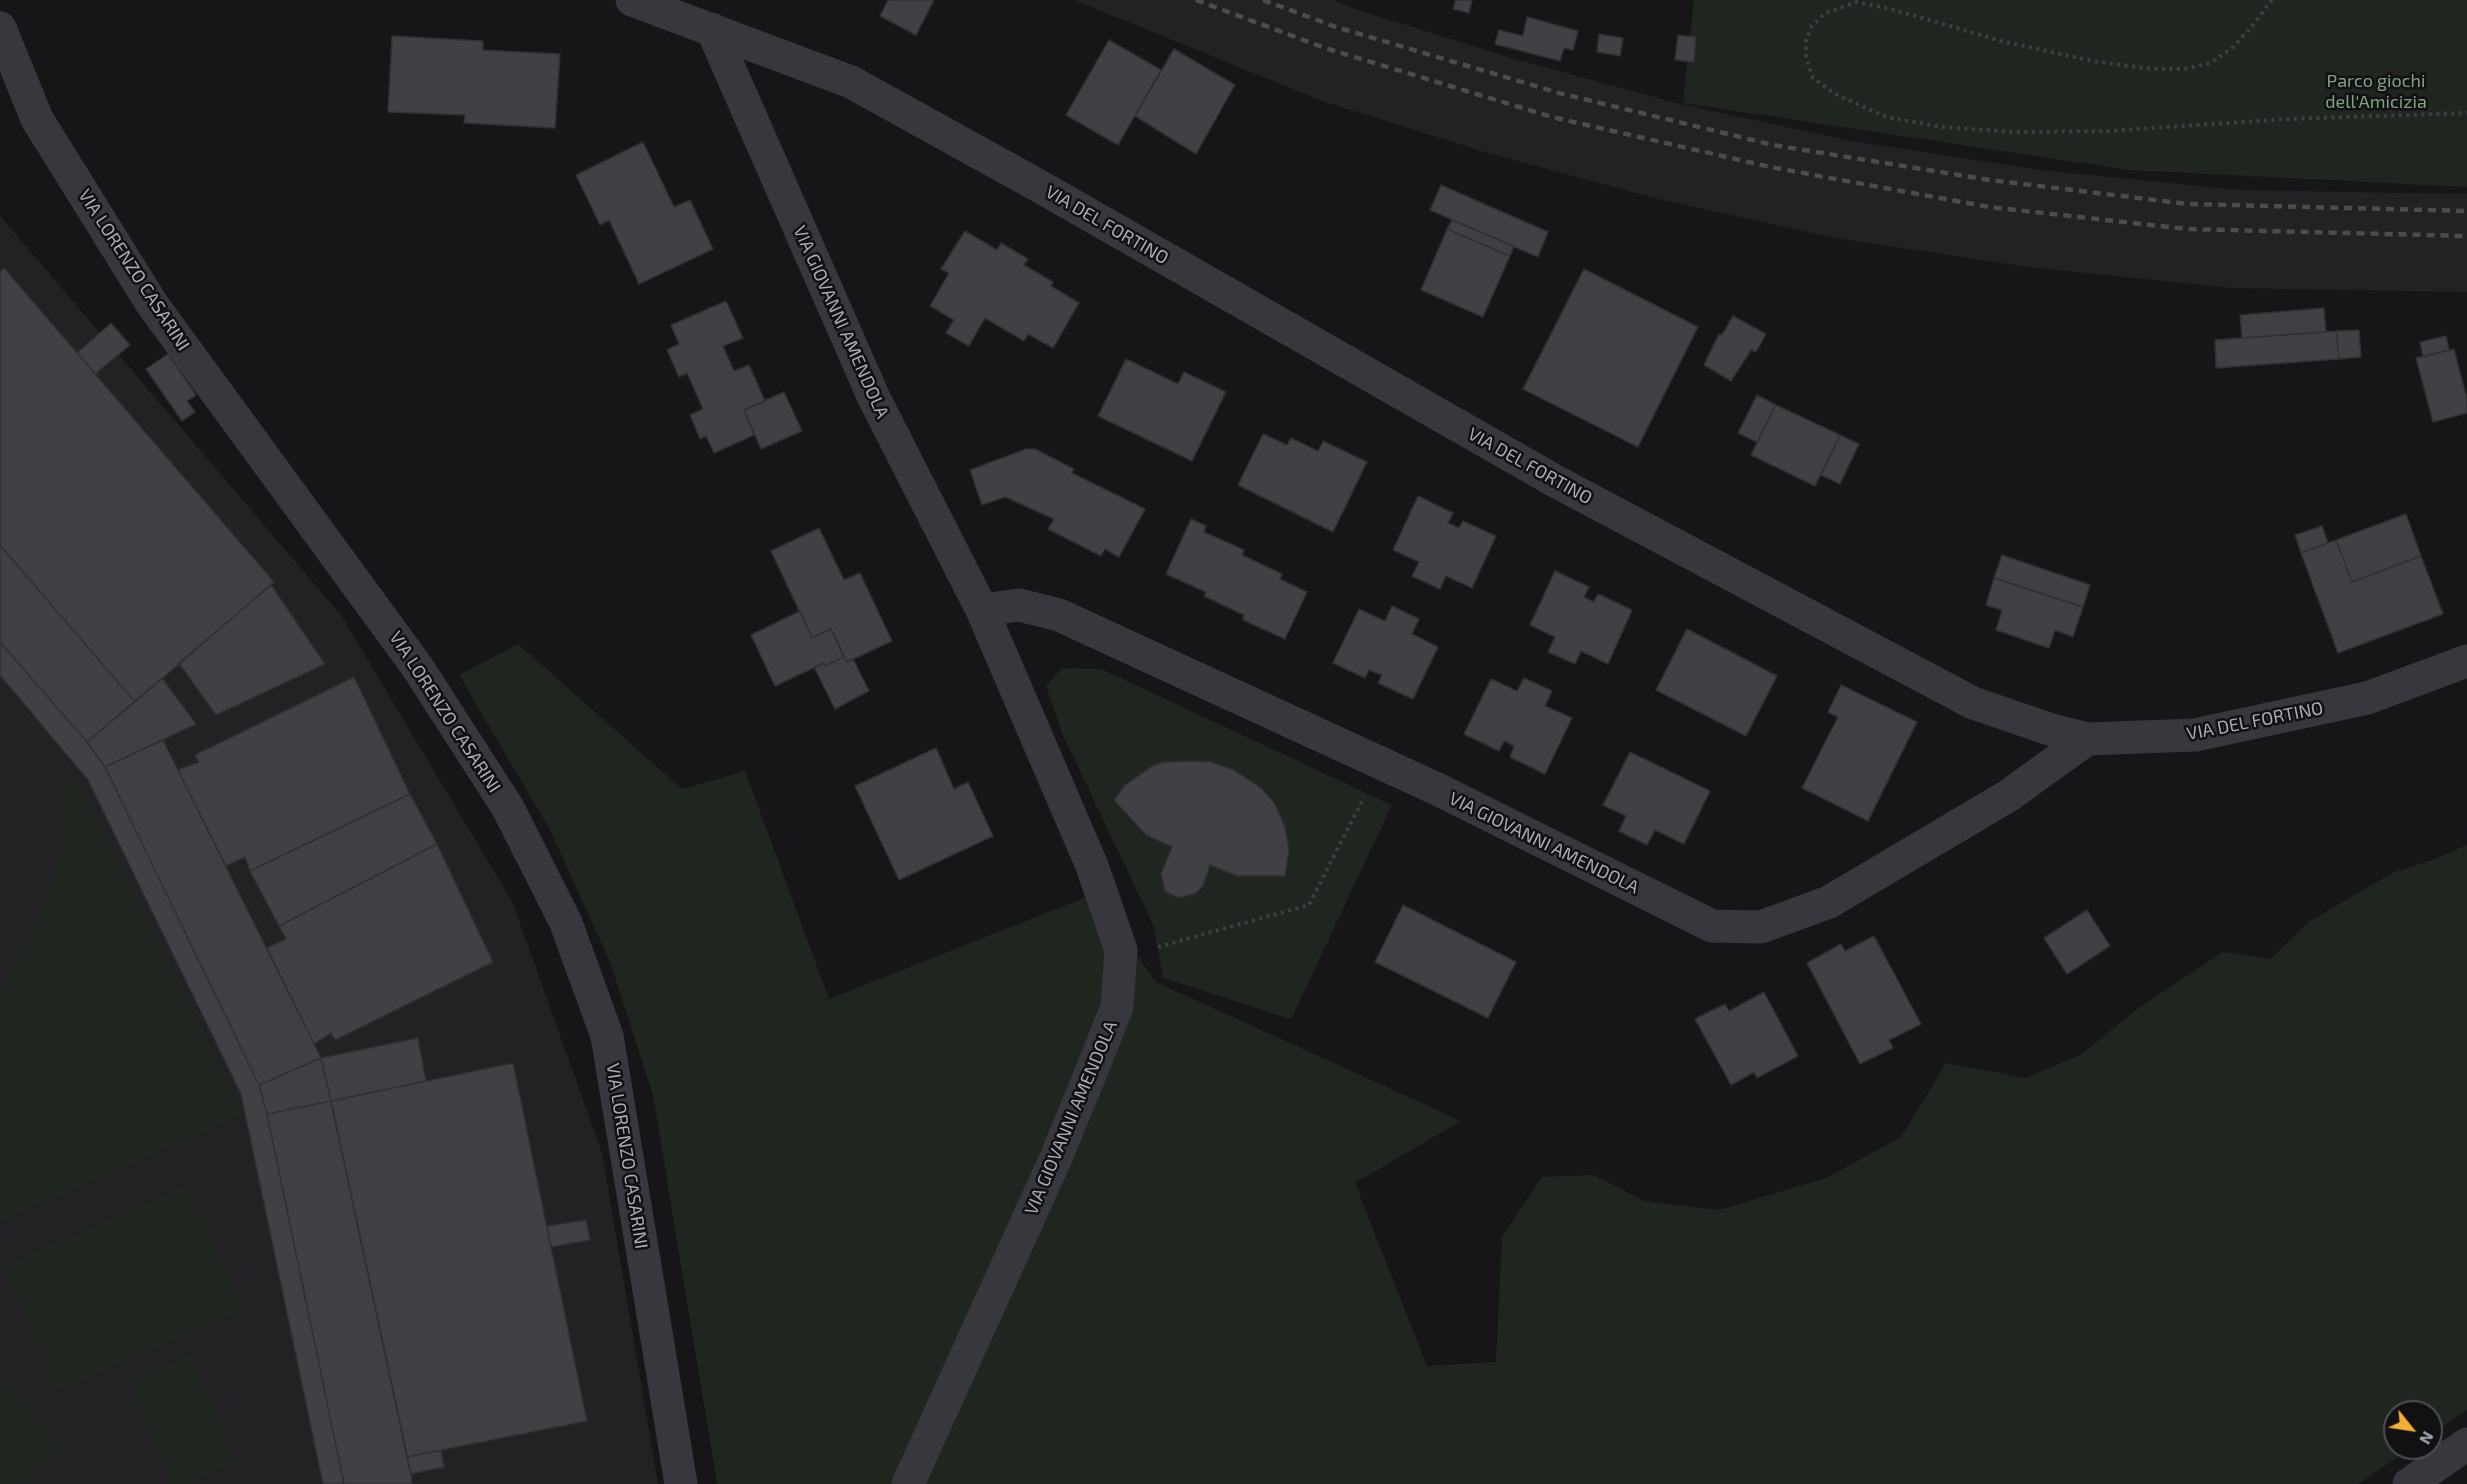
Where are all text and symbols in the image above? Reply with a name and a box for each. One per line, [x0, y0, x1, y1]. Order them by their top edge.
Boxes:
park label: Parco giochi dell'Amicizia [2325, 70, 2427, 112]
street label: VIA DEL FORTINO [1042, 181, 1172, 269]
street label: VIA LORENZO CASARINI [74, 185, 194, 355]
street label: VIA GIOVANNI AMENDOLA [789, 222, 893, 422]
street label: VIA DEL FORTINO [1464, 423, 1596, 509]
street label: VIA LORENZO CASARINI [385, 627, 505, 797]
street label: VIA DEL FORTINO [2185, 697, 2325, 745]
street label: VIA GIOVANNI AMENDOLA [1445, 788, 1643, 898]
street label: VIA GIOVANNI AMENDOLA [1020, 1018, 1122, 1218]
street label: VIA LORENZO CASARINI [602, 1062, 652, 1250]
north arrow [2383, 1400, 2443, 1460]
text: N [2416, 1428, 2438, 1448]

